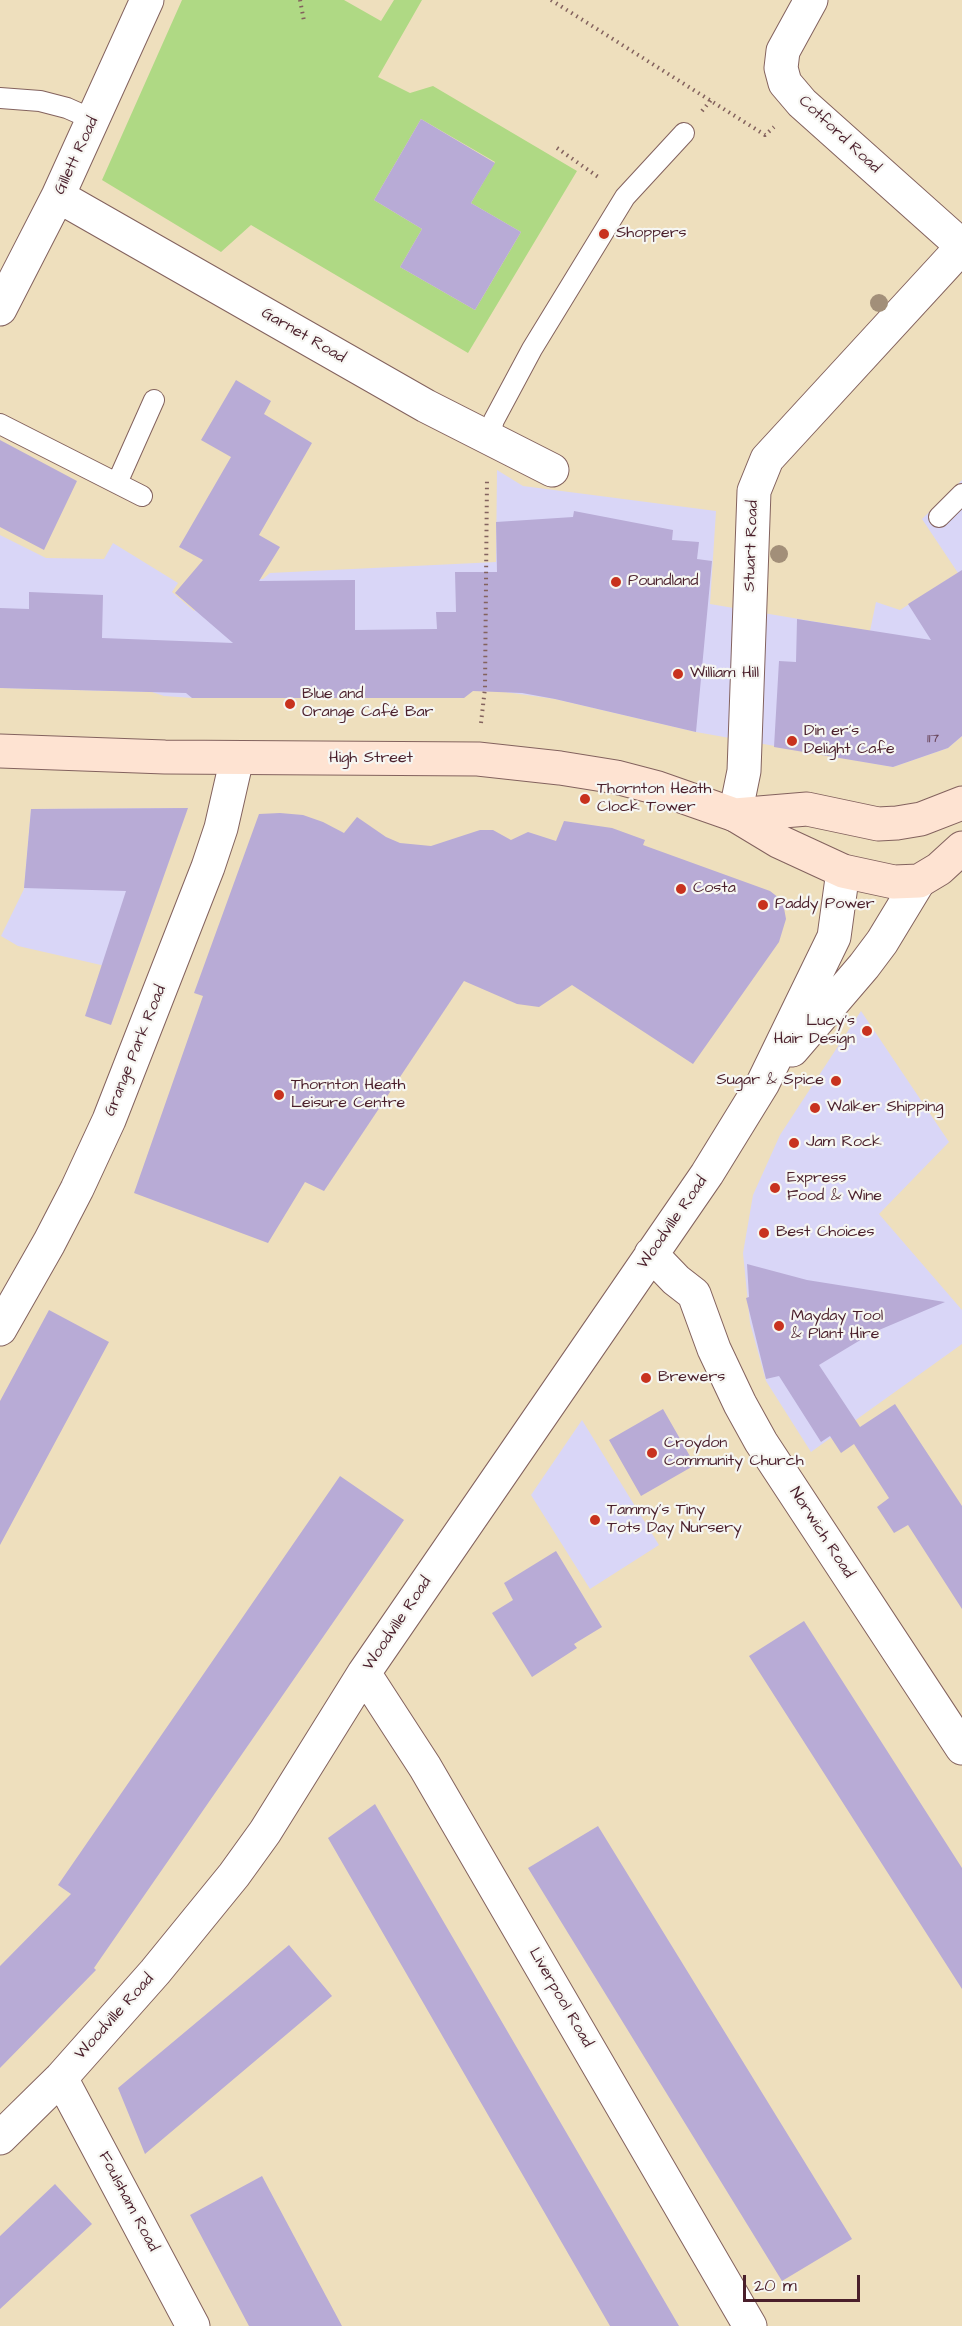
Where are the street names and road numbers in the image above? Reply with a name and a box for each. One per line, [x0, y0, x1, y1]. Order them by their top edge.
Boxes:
street label: Cotford Road [794, 92, 884, 178]
street label: Gillett Road [51, 114, 103, 198]
street label: Garnet Road [257, 304, 349, 368]
street label: Stuart Road [741, 500, 763, 592]
street label: High Street [329, 749, 413, 769]
street label: Grange Park Road [101, 983, 171, 1119]
street label: Woodville Road [634, 1173, 712, 1273]
street label: Norwich Road [785, 1484, 857, 1582]
street label: Woodville Road [360, 1574, 436, 1674]
street label: Liverpool Road [524, 1945, 596, 2051]
street label: Woodville Road [71, 1970, 159, 2064]
street label: Foulsham Road [94, 2149, 162, 2255]

